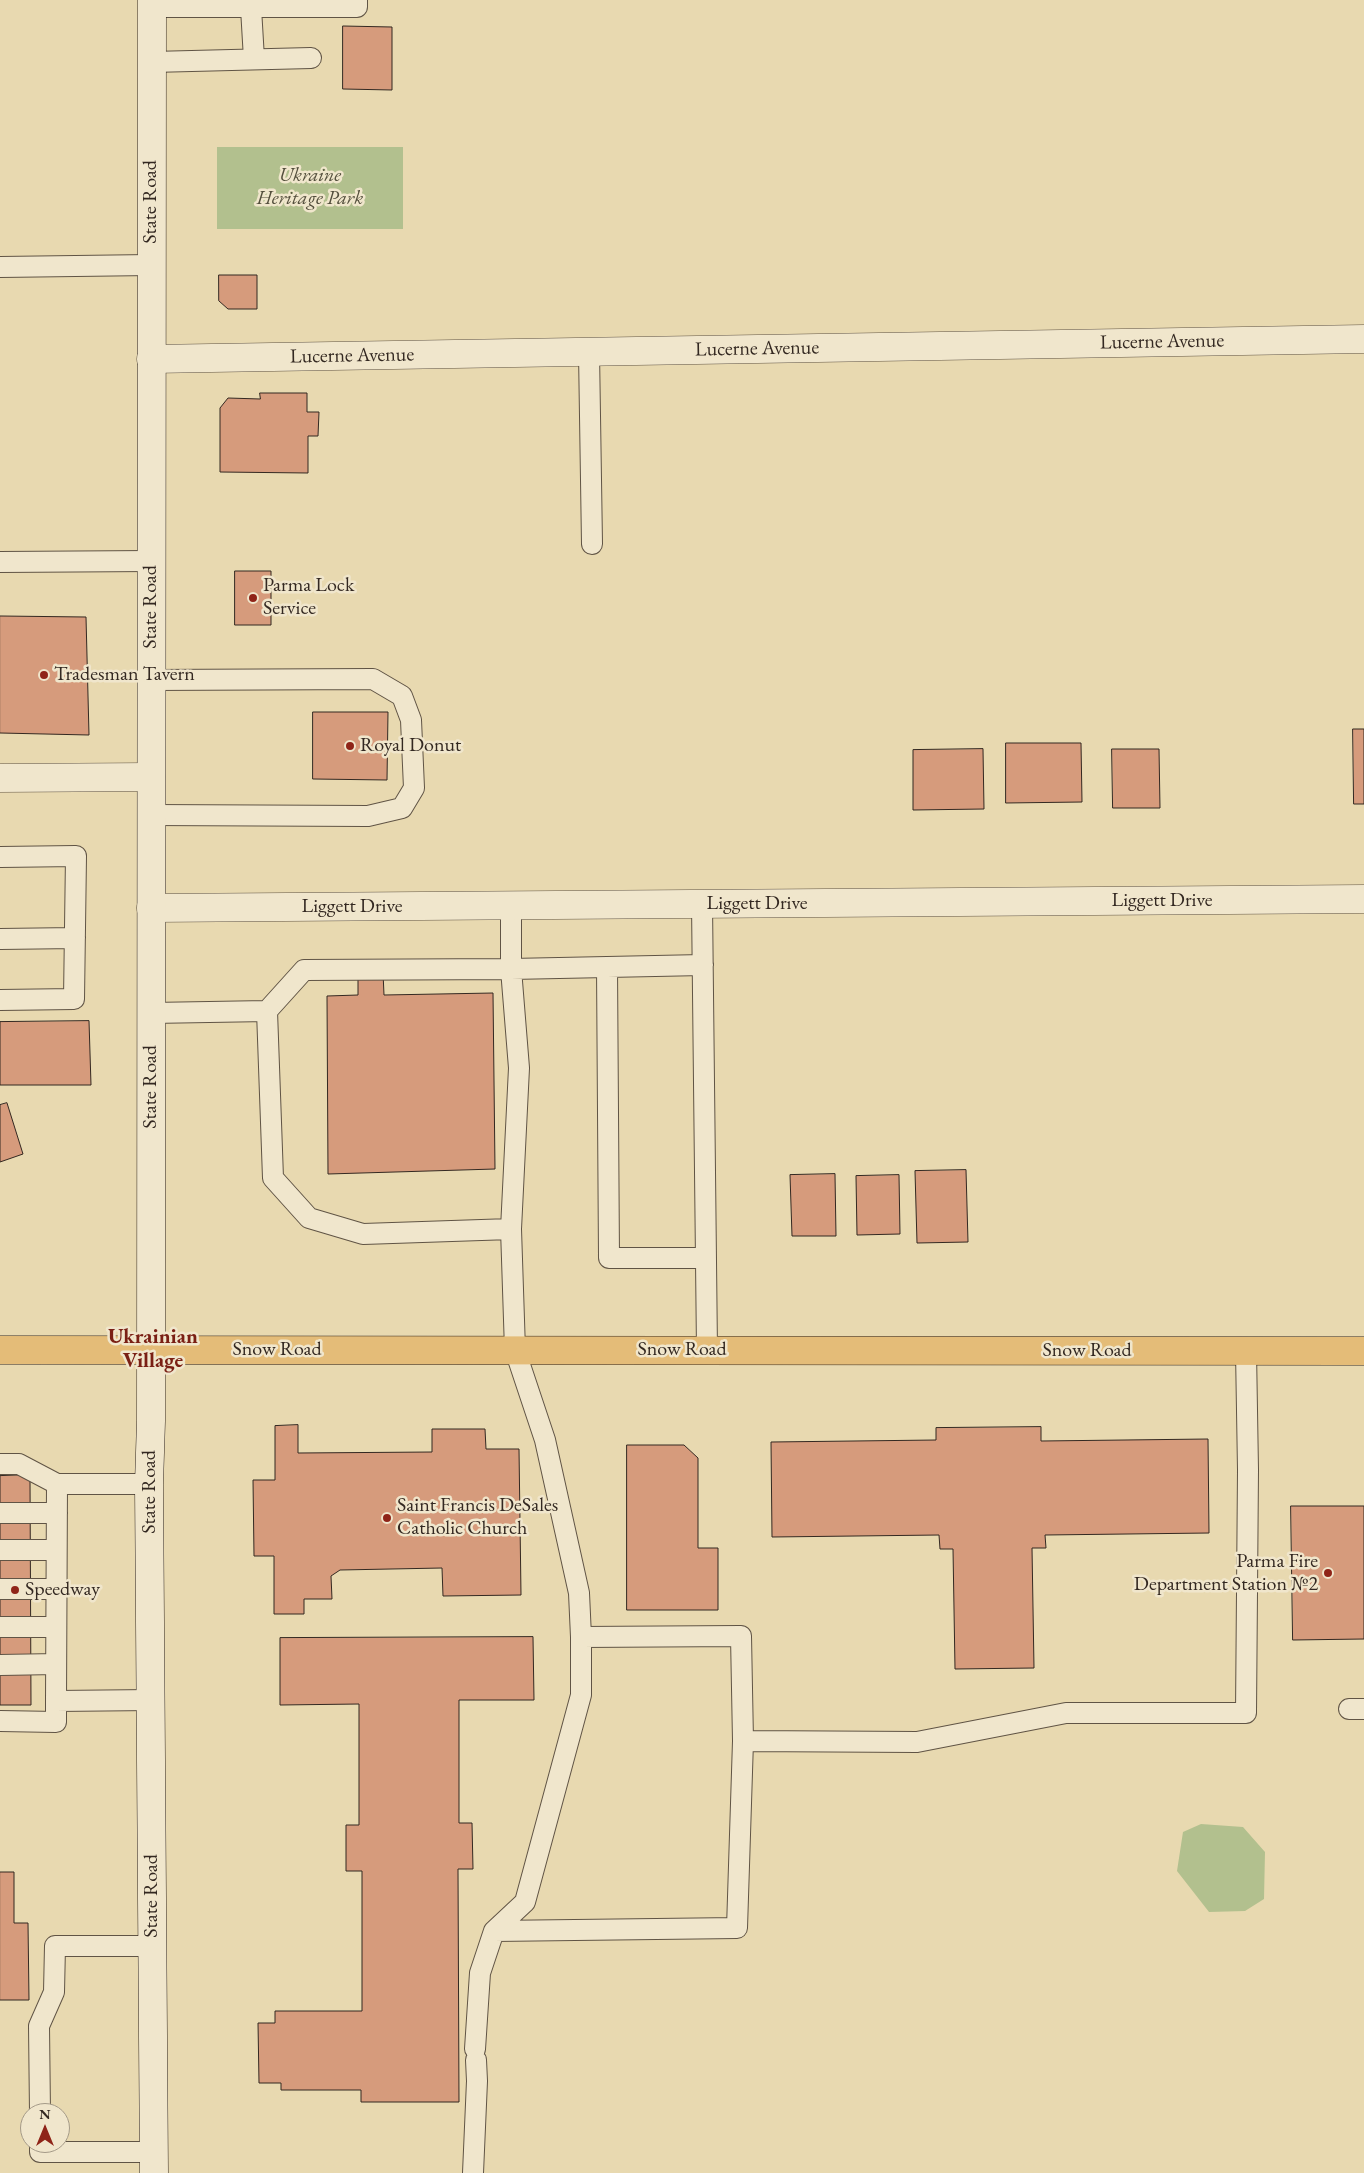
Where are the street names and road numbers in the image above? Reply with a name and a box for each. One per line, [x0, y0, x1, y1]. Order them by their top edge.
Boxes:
street label: State Road [139, 160, 163, 244]
street label: Lucerne Avenue [1100, 329, 1224, 355]
street label: Lucerne Avenue [695, 336, 819, 362]
street label: Lucerne Avenue [290, 343, 414, 369]
street label: State Road [139, 565, 163, 649]
street label: Liggett Drive [1111, 889, 1213, 913]
street label: Liggett Drive [706, 892, 808, 916]
street label: Liggett Drive [301, 895, 403, 919]
street label: State Road [139, 1045, 163, 1129]
street label: Snow Road [232, 1338, 322, 1362]
street label: Snow Road [637, 1338, 727, 1362]
street label: Snow Road [1042, 1339, 1132, 1363]
street label: State Road [138, 1450, 162, 1534]
street label: State Road [140, 1854, 164, 1938]

